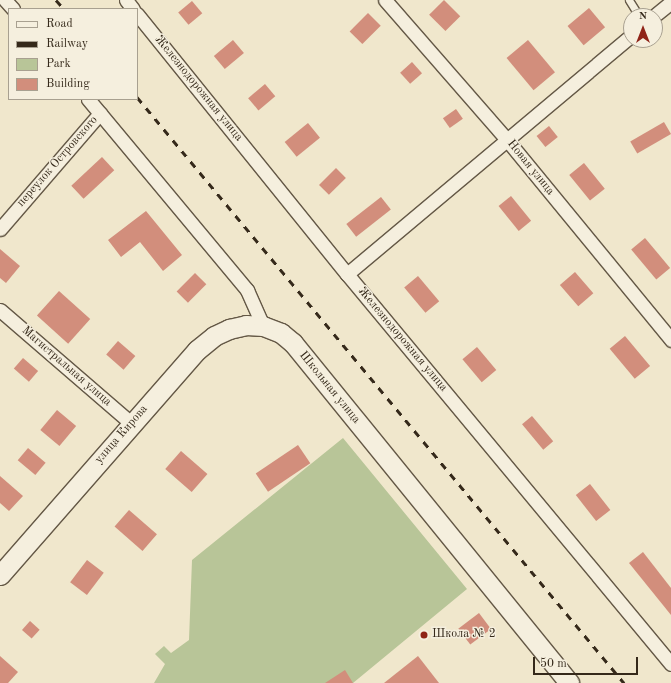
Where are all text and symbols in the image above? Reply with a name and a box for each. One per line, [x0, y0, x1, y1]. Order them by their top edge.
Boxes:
legend [8, 8, 138, 100]
north arrow [623, 8, 663, 48]
text: N [639, 11, 647, 22]
text: Road [46, 18, 73, 30]
street label: Железнодорожная улица [151, 33, 245, 145]
text: Railway [46, 38, 88, 50]
text: Park [46, 58, 71, 70]
text: Building [46, 78, 90, 90]
street label: переулок Островского [15, 114, 101, 210]
street label: Новая улица [503, 137, 557, 199]
street label: Железнодорожная улица [354, 285, 450, 395]
street label: Магистральная улица [18, 324, 114, 410]
street label: Школьная улица [295, 349, 363, 427]
street label: улица Кирова [93, 403, 151, 467]
place label: Школа № 2 [432, 628, 496, 642]
marker: Школа № 2 [419, 630, 429, 640]
scale bar [535, 649, 640, 675]
text: 50 m [540, 658, 567, 670]

